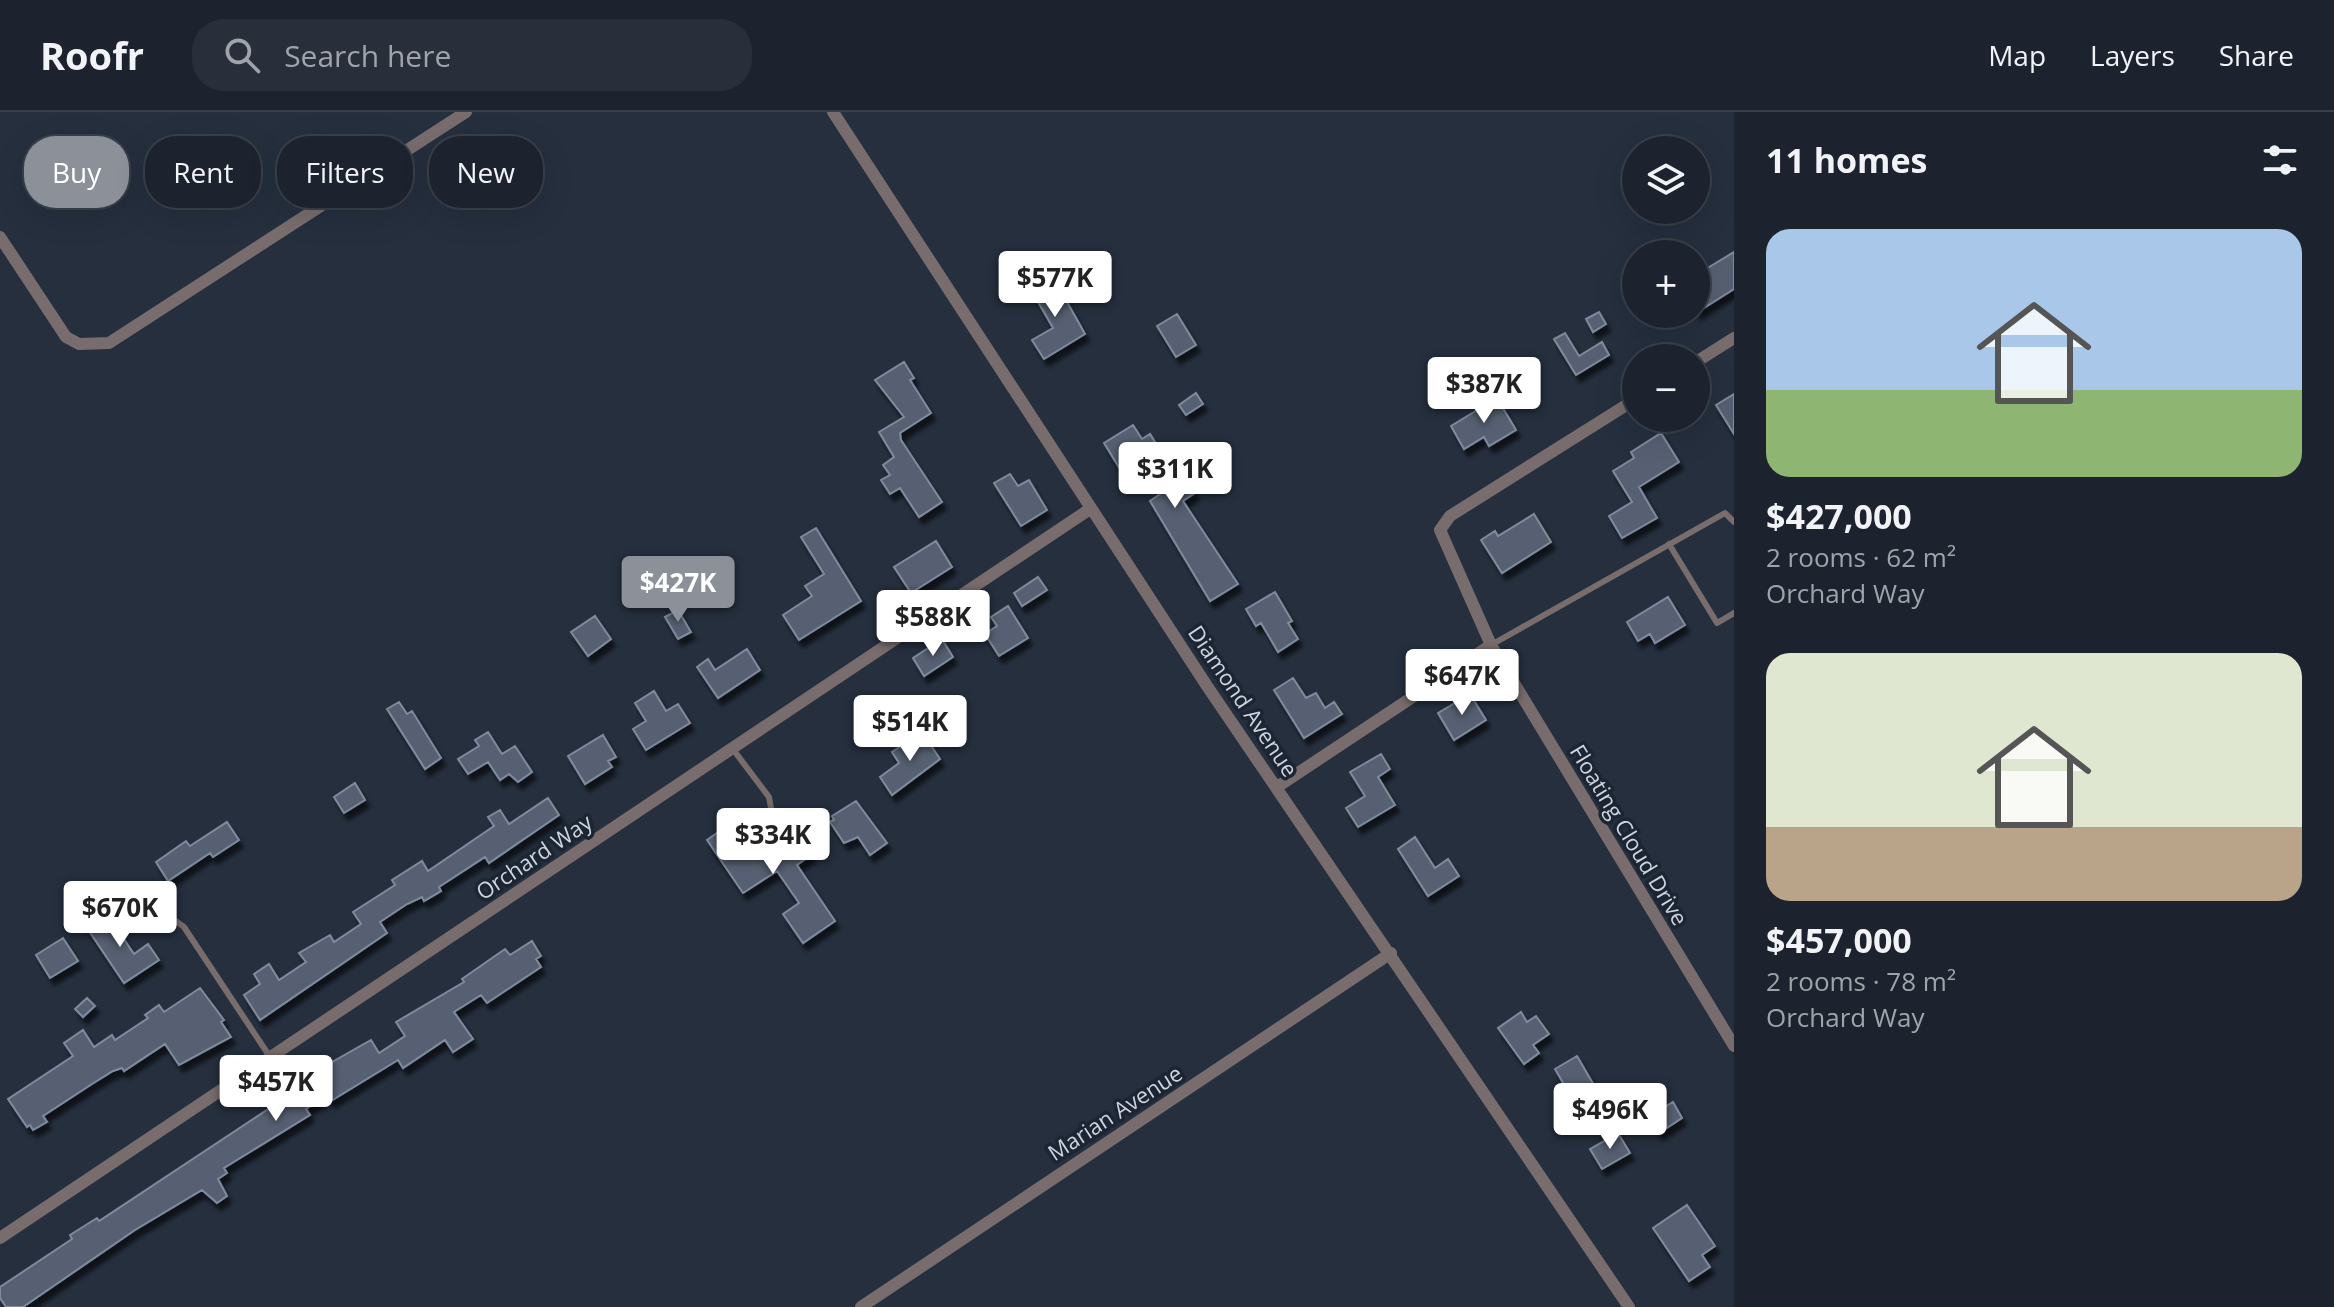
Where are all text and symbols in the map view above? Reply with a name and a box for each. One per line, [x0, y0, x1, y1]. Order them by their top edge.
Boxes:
search box [192, 19, 752, 91]
text: Roofr [40, 29, 144, 81]
icon: search [220, 33, 264, 77]
text: Search here [284, 35, 451, 76]
text: Map [1988, 36, 2046, 74]
text: Layers [2090, 36, 2175, 74]
text: Share [2219, 36, 2294, 74]
chip: Buy [24, 136, 129, 208]
chip: Rent [145, 136, 261, 208]
chip: Filters [277, 136, 413, 208]
chip: New [429, 136, 543, 208]
map controls [1622, 136, 1710, 432]
button: layers [1622, 136, 1710, 224]
text: 11 homes [1766, 137, 1927, 183]
icon: filters [2258, 138, 2302, 182]
button: + [1622, 240, 1710, 328]
pin: $577K [999, 251, 1111, 319]
text: $577K [1017, 259, 1093, 295]
icon: home [1962, 281, 2106, 425]
button: − [1622, 344, 1710, 432]
pin: $387K [1428, 357, 1540, 425]
text: $387K [1446, 365, 1522, 401]
pin: $311K [1119, 442, 1231, 510]
text: $311K [1137, 450, 1213, 486]
text: $427,000 [1766, 493, 1912, 539]
text: 2 rooms · 62 m² [1766, 539, 1956, 575]
pin: $427K [622, 556, 734, 624]
text: $427K [640, 564, 716, 600]
text: Orchard Way [1766, 575, 1924, 611]
pin: $588K [877, 590, 989, 658]
text: $588K [895, 598, 971, 634]
street label: Diamond Avenue [1182, 619, 1306, 782]
pin: $647K [1406, 649, 1518, 717]
text: $647K [1424, 657, 1500, 693]
pin: $514K [854, 695, 966, 763]
text: $514K [872, 703, 948, 739]
icon: home [1962, 705, 2106, 849]
street label: Floating Cloud Drive [1564, 738, 1696, 931]
street label: Orchard Way [469, 806, 598, 906]
pin: $334K [717, 808, 829, 876]
text: $334K [735, 816, 811, 852]
pin: $670K [64, 881, 176, 949]
text: $670K [82, 889, 158, 925]
text: $457,000 [1766, 917, 1912, 963]
text: 2 rooms · 78 m² [1766, 963, 1956, 999]
text: Orchard Way [1766, 999, 1924, 1035]
pin: $457K [220, 1055, 332, 1123]
street label: Marian Avenue [1041, 1057, 1187, 1167]
text: $457K [238, 1063, 314, 1099]
pin: $496K [1554, 1083, 1666, 1151]
text: $496K [1572, 1091, 1648, 1127]

